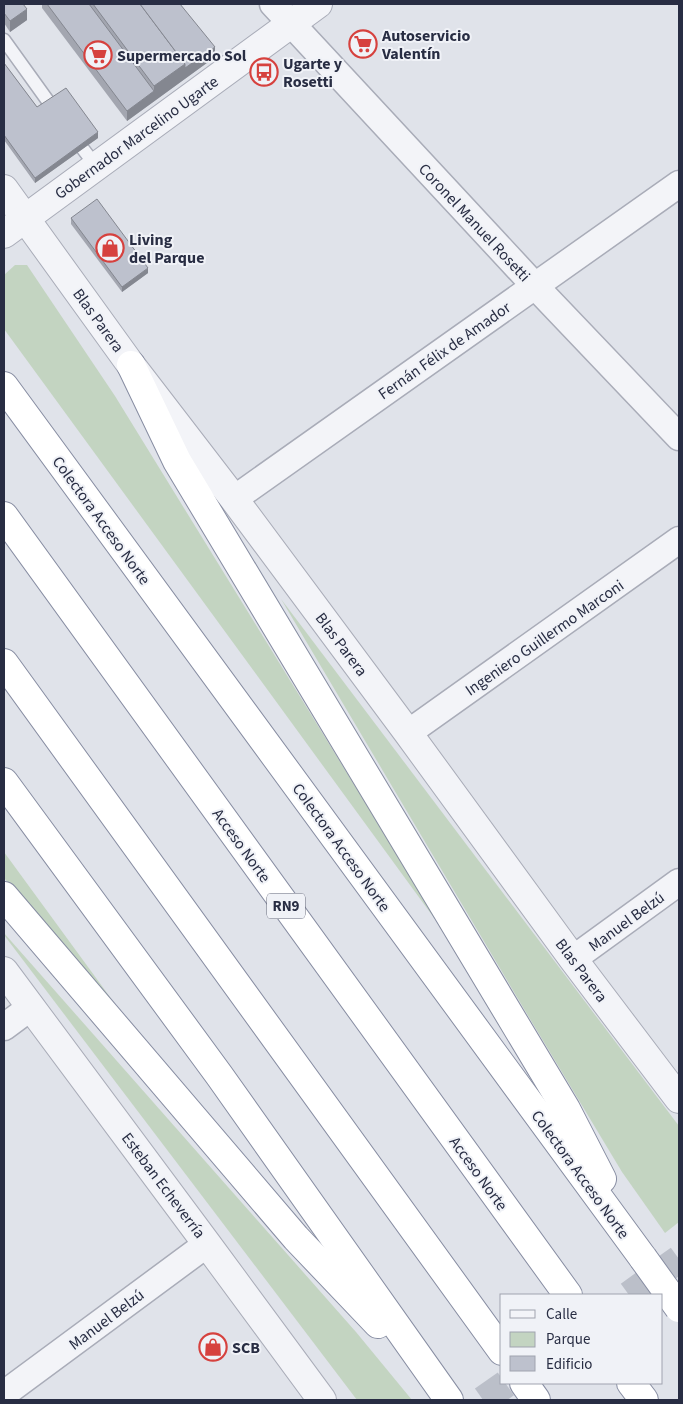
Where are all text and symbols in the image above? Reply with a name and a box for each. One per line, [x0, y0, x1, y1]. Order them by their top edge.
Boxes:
place label: Autoservicio Valentín [381, 25, 470, 65]
supermarket icon: Autoservicio Valentín [348, 29, 378, 59]
supermarket icon: Supermercado Sol [83, 40, 113, 70]
place label: Supermercado Sol [117, 45, 247, 67]
place label: Ugarte y Rosetti [283, 53, 343, 93]
bus stop icon: Ugarte y Rosetti [249, 57, 279, 87]
street label: Gobernador Marcelino Ugarte [50, 71, 223, 205]
street label: Coronel Manuel Rosetti [413, 159, 535, 287]
place label: Living del Parque [129, 229, 204, 269]
shop icon: Living del Parque [95, 233, 125, 263]
street label: Blas Parera [67, 284, 129, 357]
street label: Fernán Félix de Amador [374, 297, 516, 405]
street label: Colectora Acceso Norte [47, 452, 155, 589]
street label: Ingeniero Guillermo Marconi [461, 575, 628, 701]
street label: Blas Parera [310, 608, 372, 681]
street label: Colectora Acceso Norte [287, 779, 395, 916]
street label: Acceso Norte [207, 804, 276, 887]
street label: Manuel Belzú [584, 887, 669, 957]
road number: RN9 [267, 894, 305, 918]
street label: Blas Parera [550, 934, 612, 1007]
street label: Colectora Acceso Norte [526, 1106, 634, 1243]
street label: Esteban Echeverría [116, 1128, 210, 1243]
street label: Acceso Norte [444, 1132, 513, 1215]
street label: Manuel Belzú [64, 1284, 149, 1355]
legend [500, 1294, 663, 1384]
text: Calle [546, 1304, 577, 1325]
text: Parque [546, 1329, 590, 1350]
shop icon: SCB [198, 1332, 228, 1362]
place label: SCB [232, 1337, 260, 1359]
text: Edificio [546, 1354, 593, 1375]

